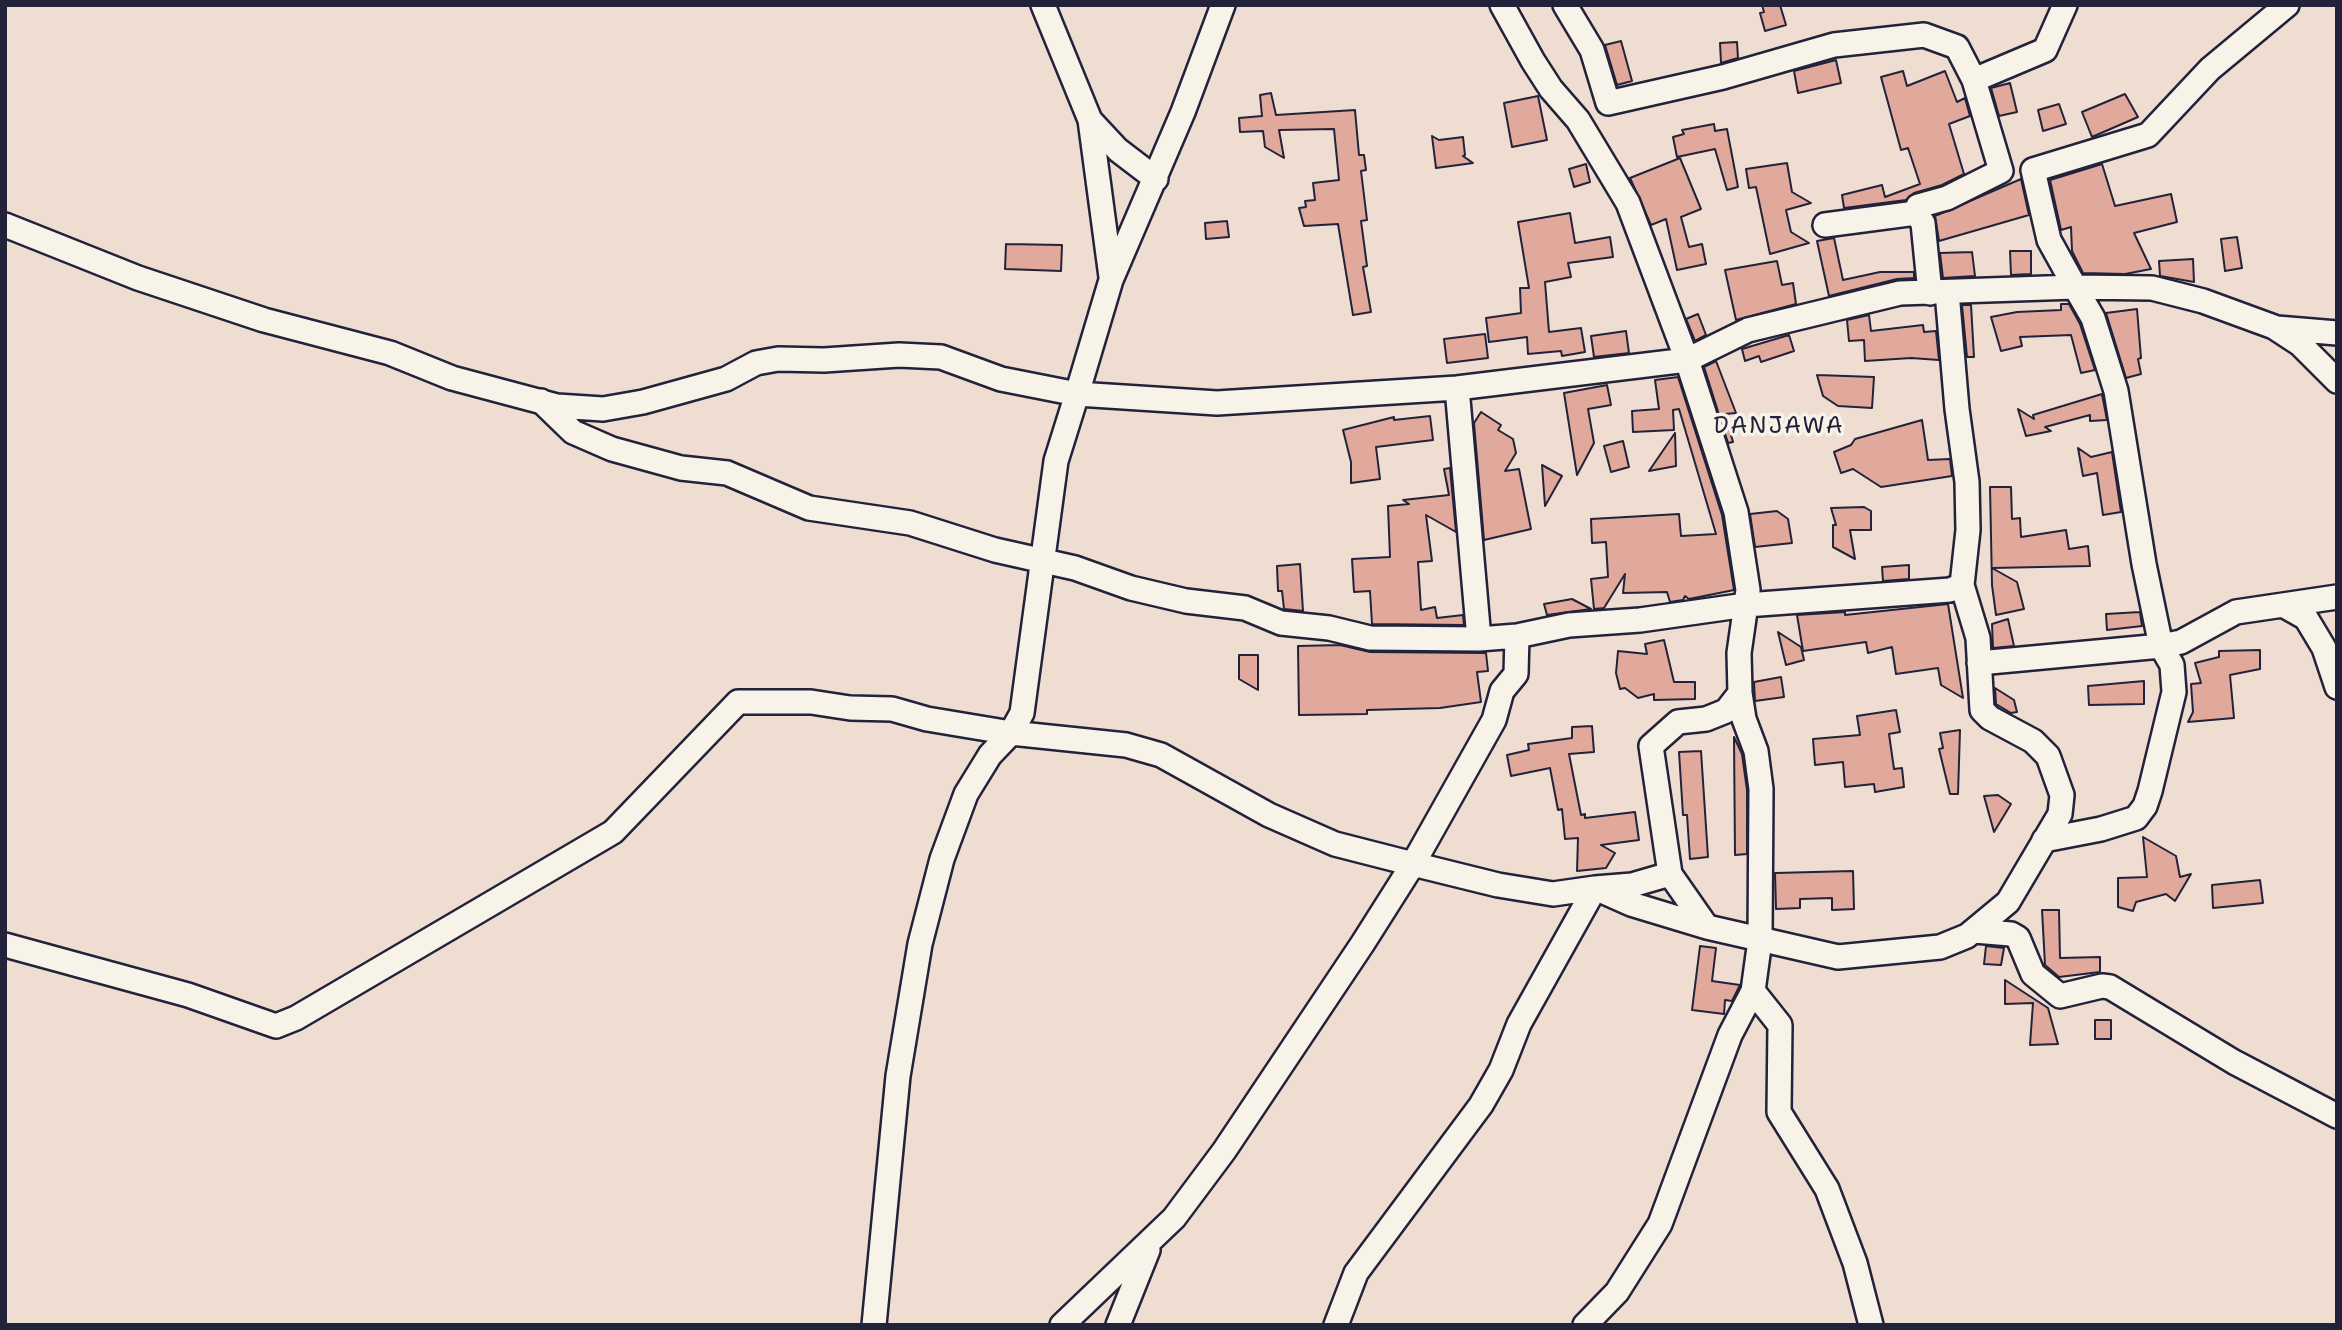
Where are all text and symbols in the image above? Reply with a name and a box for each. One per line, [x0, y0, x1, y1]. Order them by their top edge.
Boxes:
district label: DANJAWA [1714, 413, 1844, 441]

